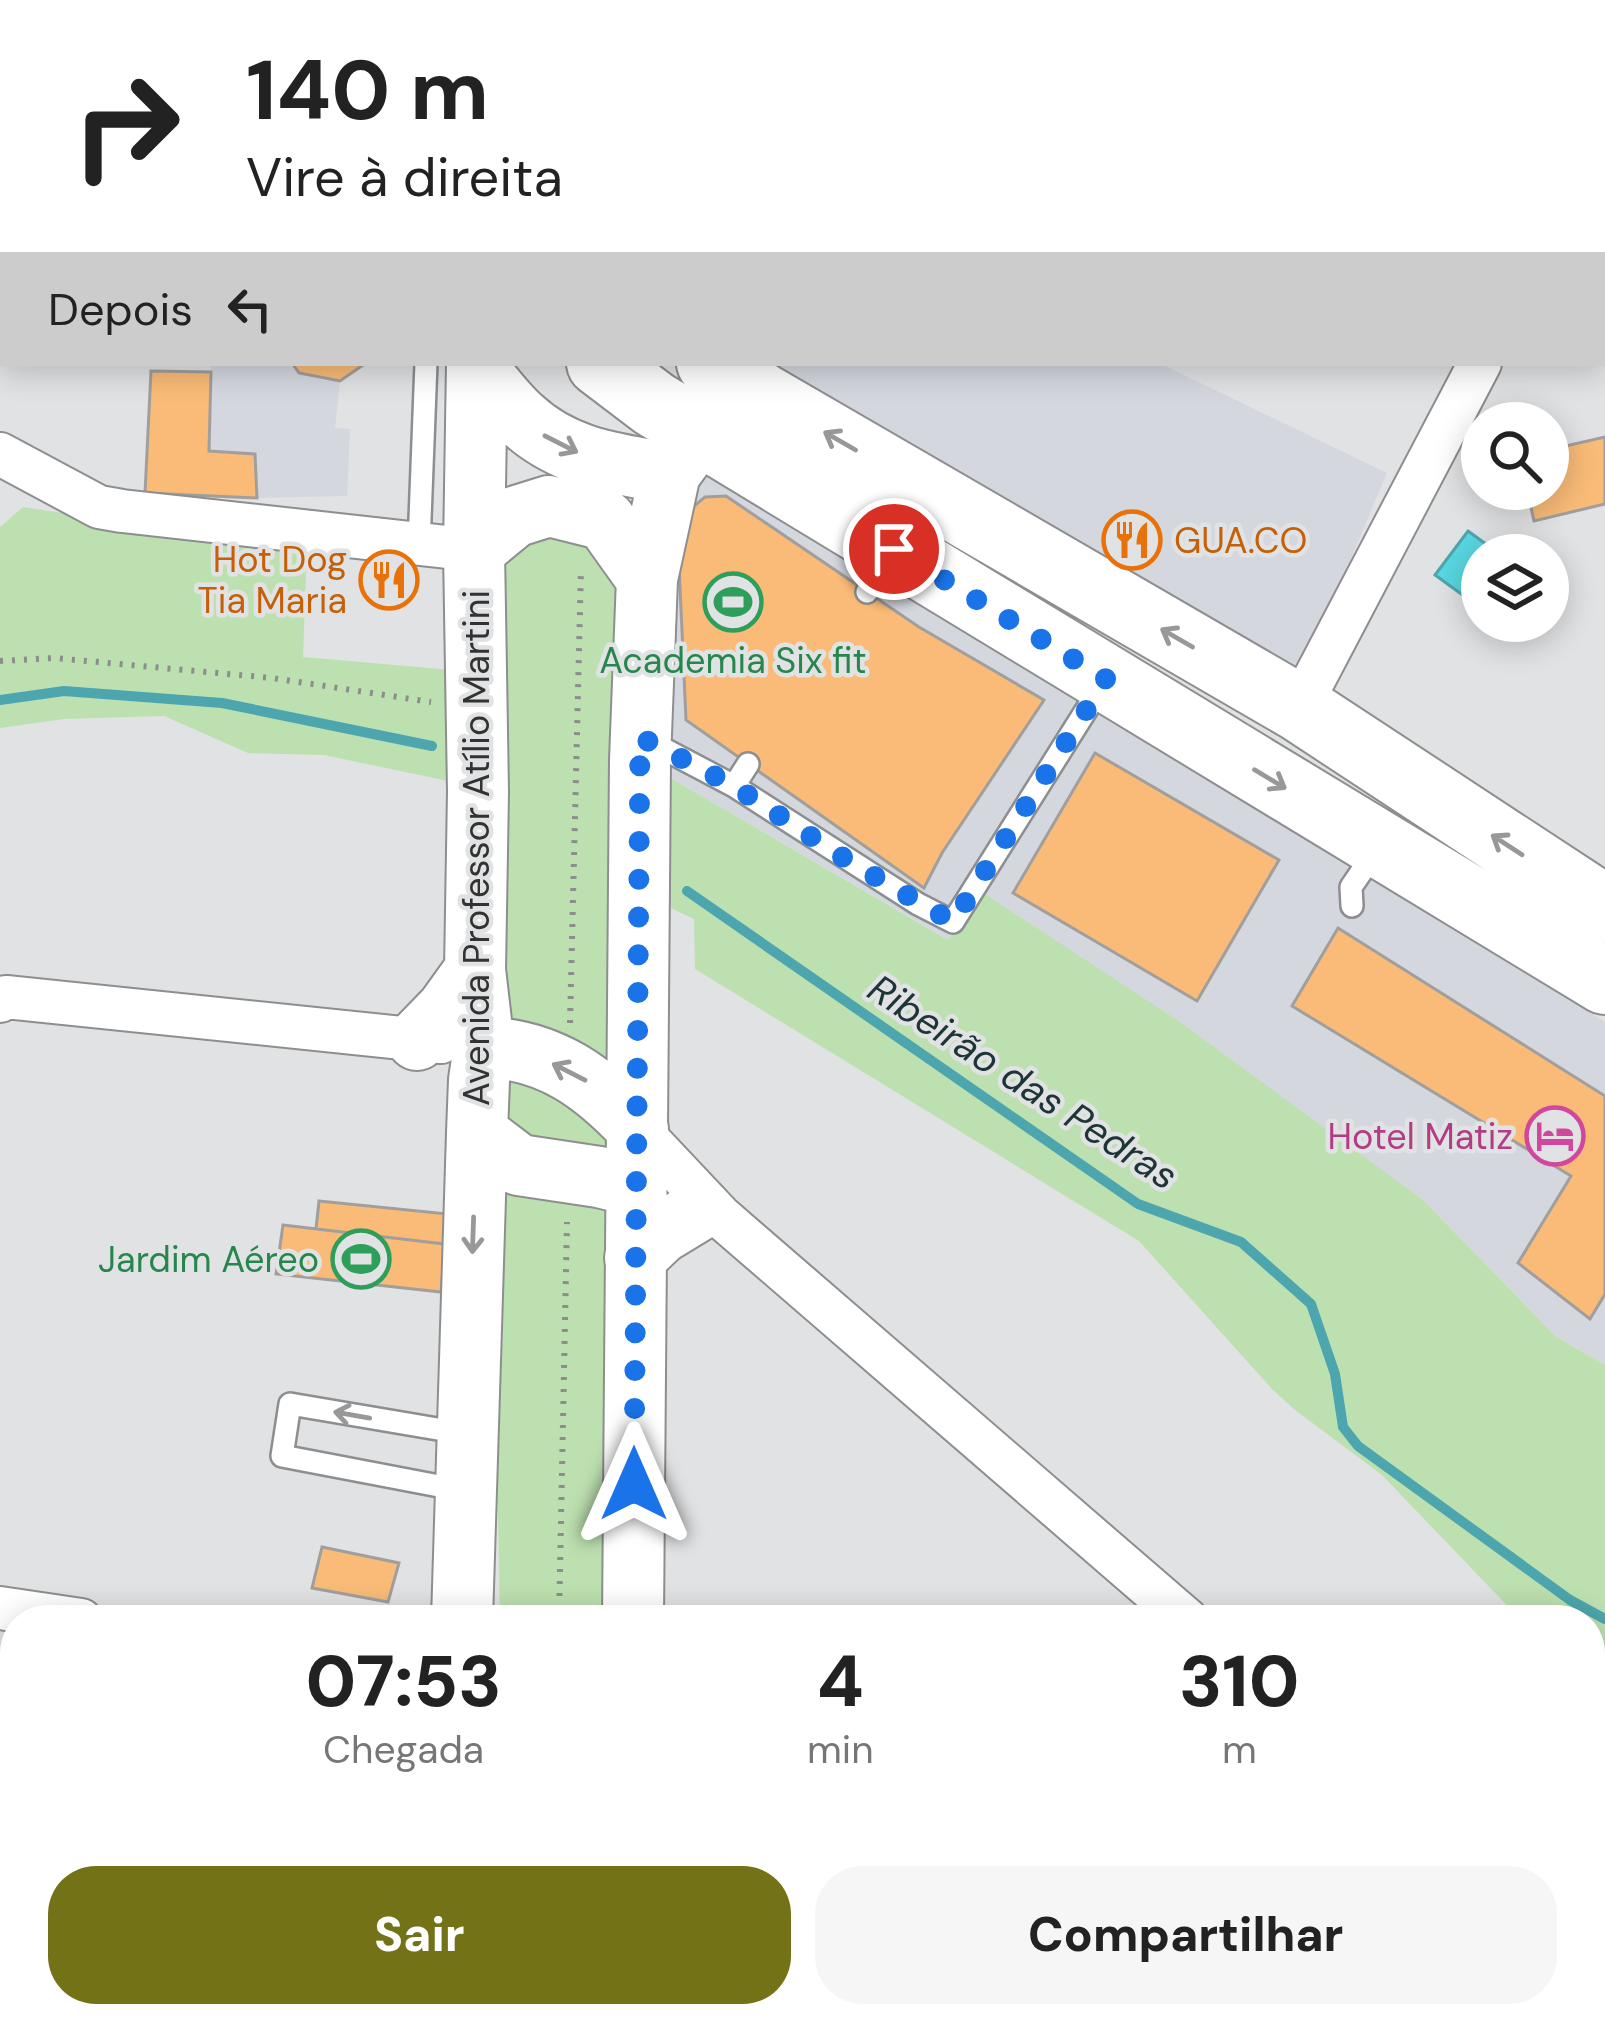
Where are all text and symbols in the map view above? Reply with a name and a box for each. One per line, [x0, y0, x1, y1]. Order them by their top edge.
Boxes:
text: 140 m [246, 36, 489, 145]
icon: right [48, 48, 204, 204]
text: Vire à direita [246, 142, 563, 213]
icon: left [217, 276, 283, 342]
text: Depois [48, 280, 193, 339]
map controls [1461, 402, 1569, 642]
button: search [1461, 402, 1569, 510]
one-way arrow [823, 429, 858, 453]
one-way arrow [543, 433, 578, 456]
pin [843, 498, 945, 600]
restaurant icon: GUA.CO [1101, 509, 1163, 571]
icon: arrive [861, 516, 927, 582]
place label: GUA.CO [1174, 517, 1307, 564]
button: layers [1461, 534, 1569, 642]
place label: Hot Dog Tia Maria [198, 536, 347, 624]
restaurant icon: Hot Dog Tia Maria [358, 549, 420, 611]
sports icon: Academia Six fit [702, 571, 764, 633]
street label: Avenida Professor Atílio Martini [453, 590, 500, 1106]
one-way arrow [1160, 625, 1195, 649]
place label: Academia Six fit [599, 637, 867, 684]
one-way arrow [1252, 767, 1286, 791]
one-way arrow [1491, 833, 1525, 858]
water label: Ribeirão das Pedras [858, 963, 1188, 1201]
one-way arrow [552, 1060, 588, 1083]
hotel icon: Hotel Matiz [1524, 1105, 1586, 1167]
place label: Hotel Matiz [1328, 1113, 1513, 1160]
one-way arrow [462, 1215, 485, 1254]
sports icon: Jardim Aéreo [330, 1228, 392, 1290]
place label: Jardim Aéreo [98, 1236, 319, 1283]
one-way arrow [333, 1402, 372, 1425]
position arrow [571, 1421, 697, 1547]
text: 07:53 [305, 1635, 502, 1728]
text: 4 [817, 1635, 864, 1728]
text: 310 [1179, 1635, 1300, 1728]
text: Chegada [323, 1724, 484, 1775]
text: min [807, 1724, 874, 1775]
text: m [1222, 1724, 1257, 1775]
button: Sair [48, 1866, 791, 2004]
button: Compartilhar [815, 1866, 1557, 2004]

